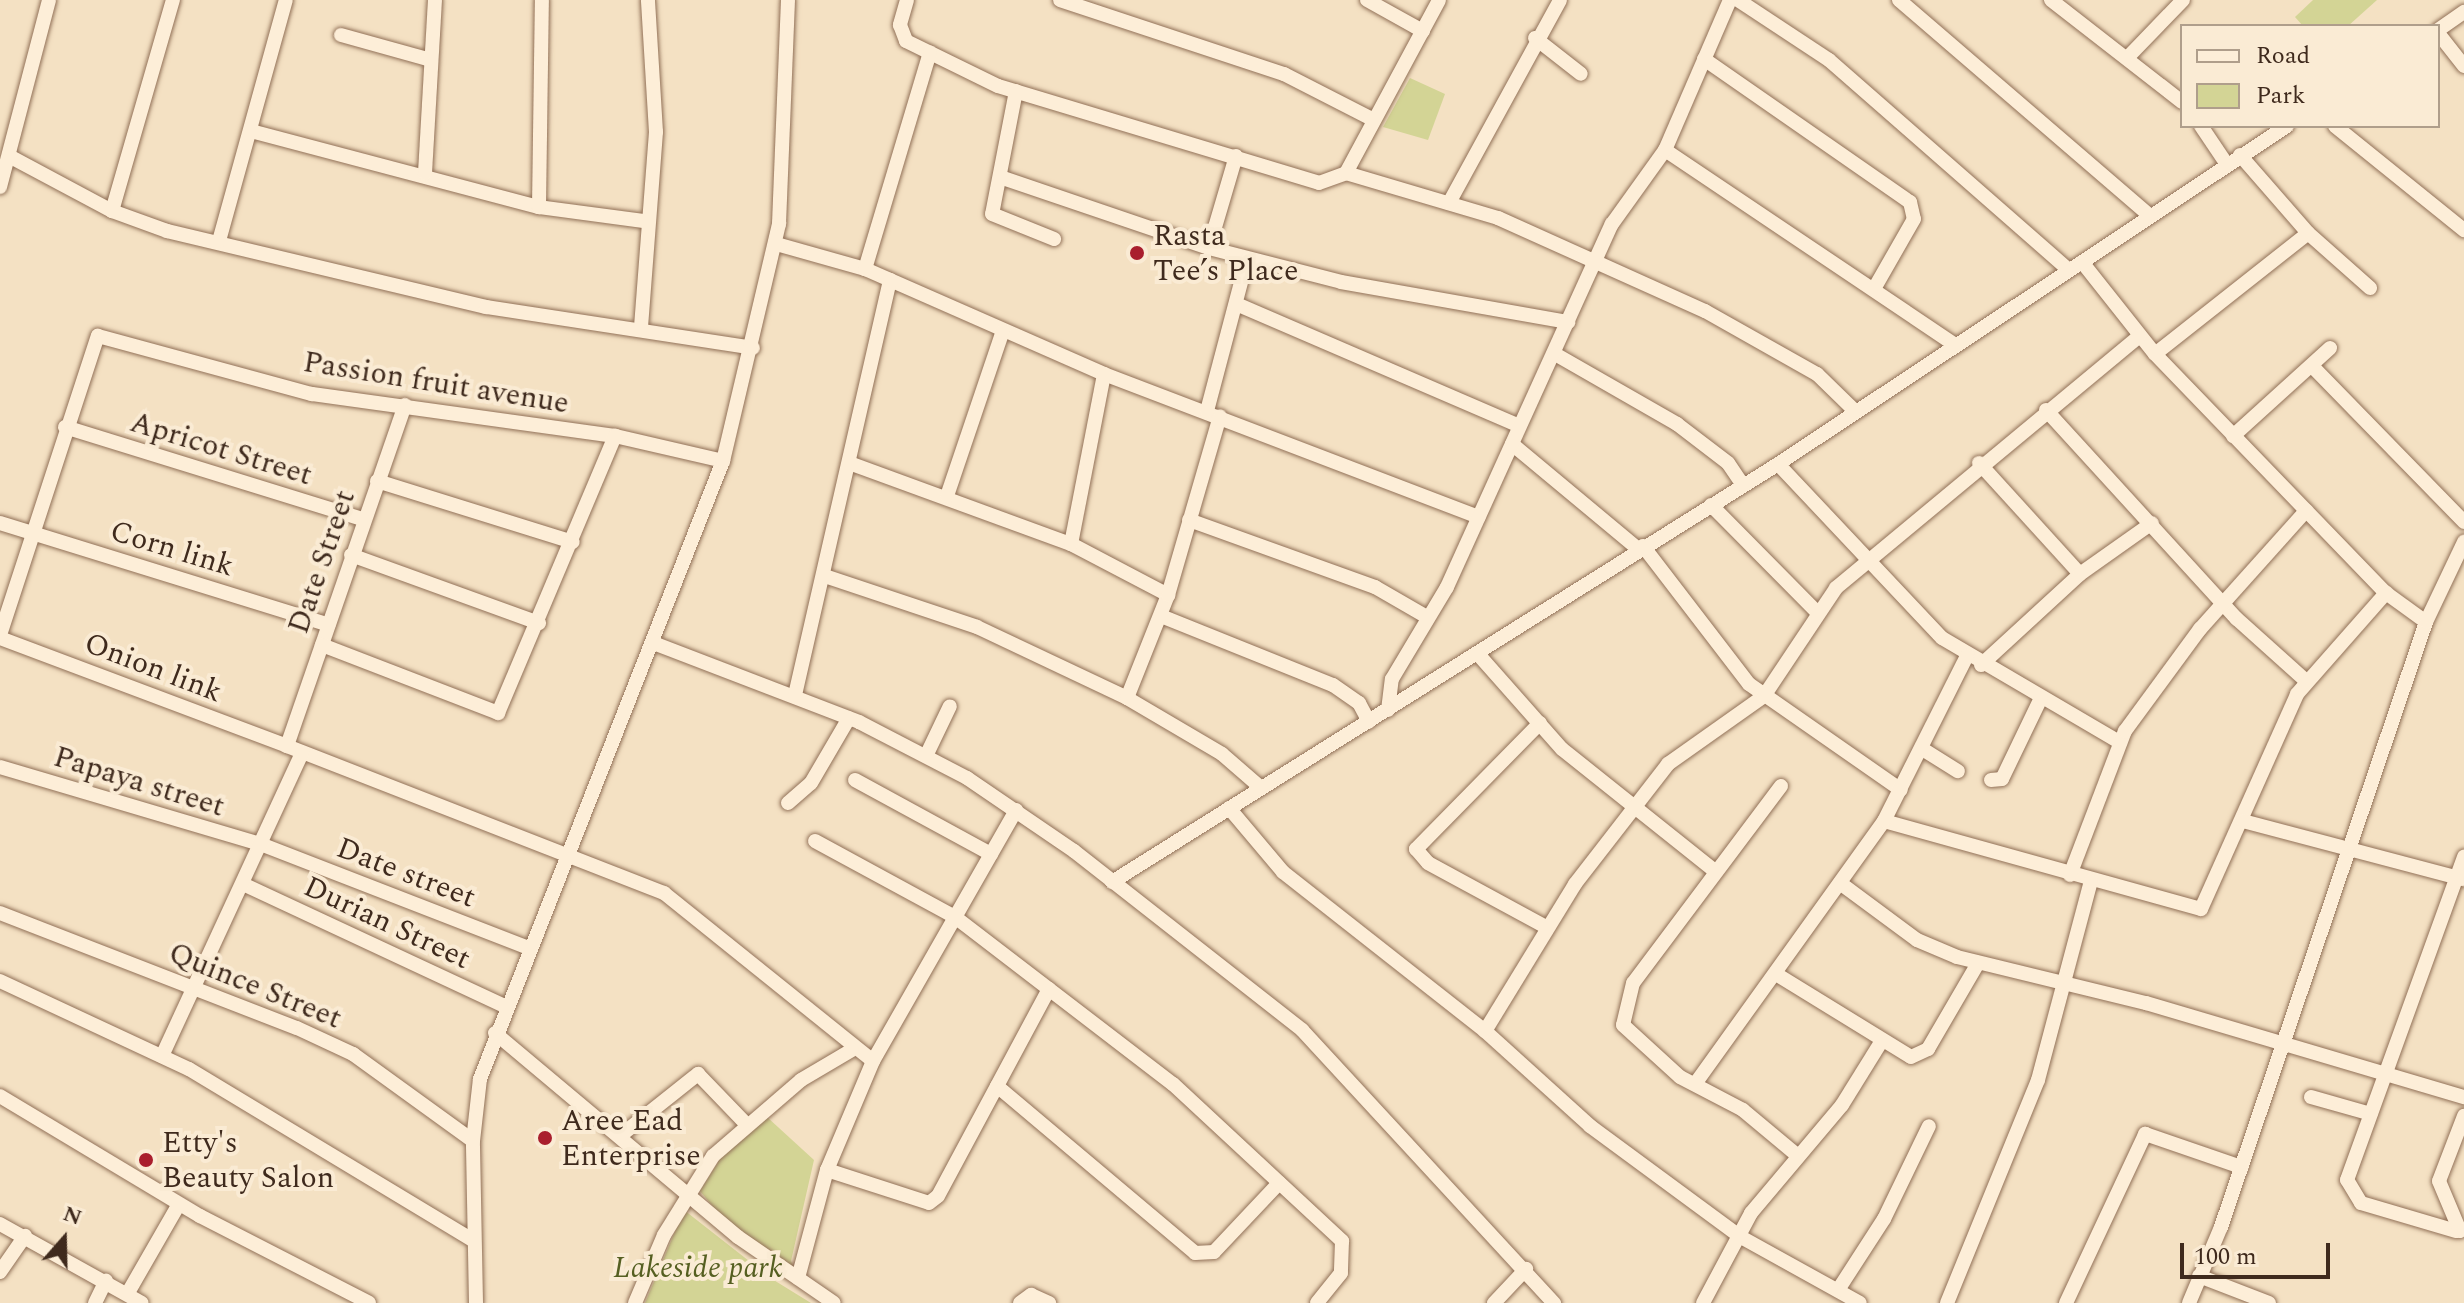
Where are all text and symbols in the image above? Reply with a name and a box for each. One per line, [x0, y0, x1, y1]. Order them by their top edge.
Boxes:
legend [2180, 24, 2440, 128]
text: Road [2256, 38, 2310, 74]
text: Park [2256, 78, 2306, 114]
place label: Rasta Tee’s Place [1153, 218, 1298, 288]
marker: Rasta Tee’s Place [1128, 244, 1146, 262]
street label: Passion fruit avenue [301, 344, 571, 422]
street label: Apricot Street [126, 404, 316, 494]
street label: Date Street [281, 486, 363, 638]
street label: Corn link [106, 513, 238, 585]
street label: Onion link [79, 625, 227, 711]
street label: Papaya street [49, 739, 229, 825]
street label: Date street [332, 830, 480, 916]
street label: Durian Street [298, 869, 476, 977]
street label: Quince Street [163, 935, 347, 1037]
place label: Aree Ead Enterprise [561, 1103, 701, 1174]
place label: Etty's Beauty Salon [162, 1125, 334, 1196]
marker: Aree Ead Enterprise [536, 1129, 554, 1147]
marker: Etty's Beauty Salon [137, 1151, 155, 1169]
text: N [58, 1197, 86, 1235]
north arrow [24, 1199, 104, 1279]
scale bar [2184, 1227, 2334, 1277]
text: 100 m [2194, 1239, 2257, 1275]
park label: Lakeside park [613, 1250, 783, 1286]

